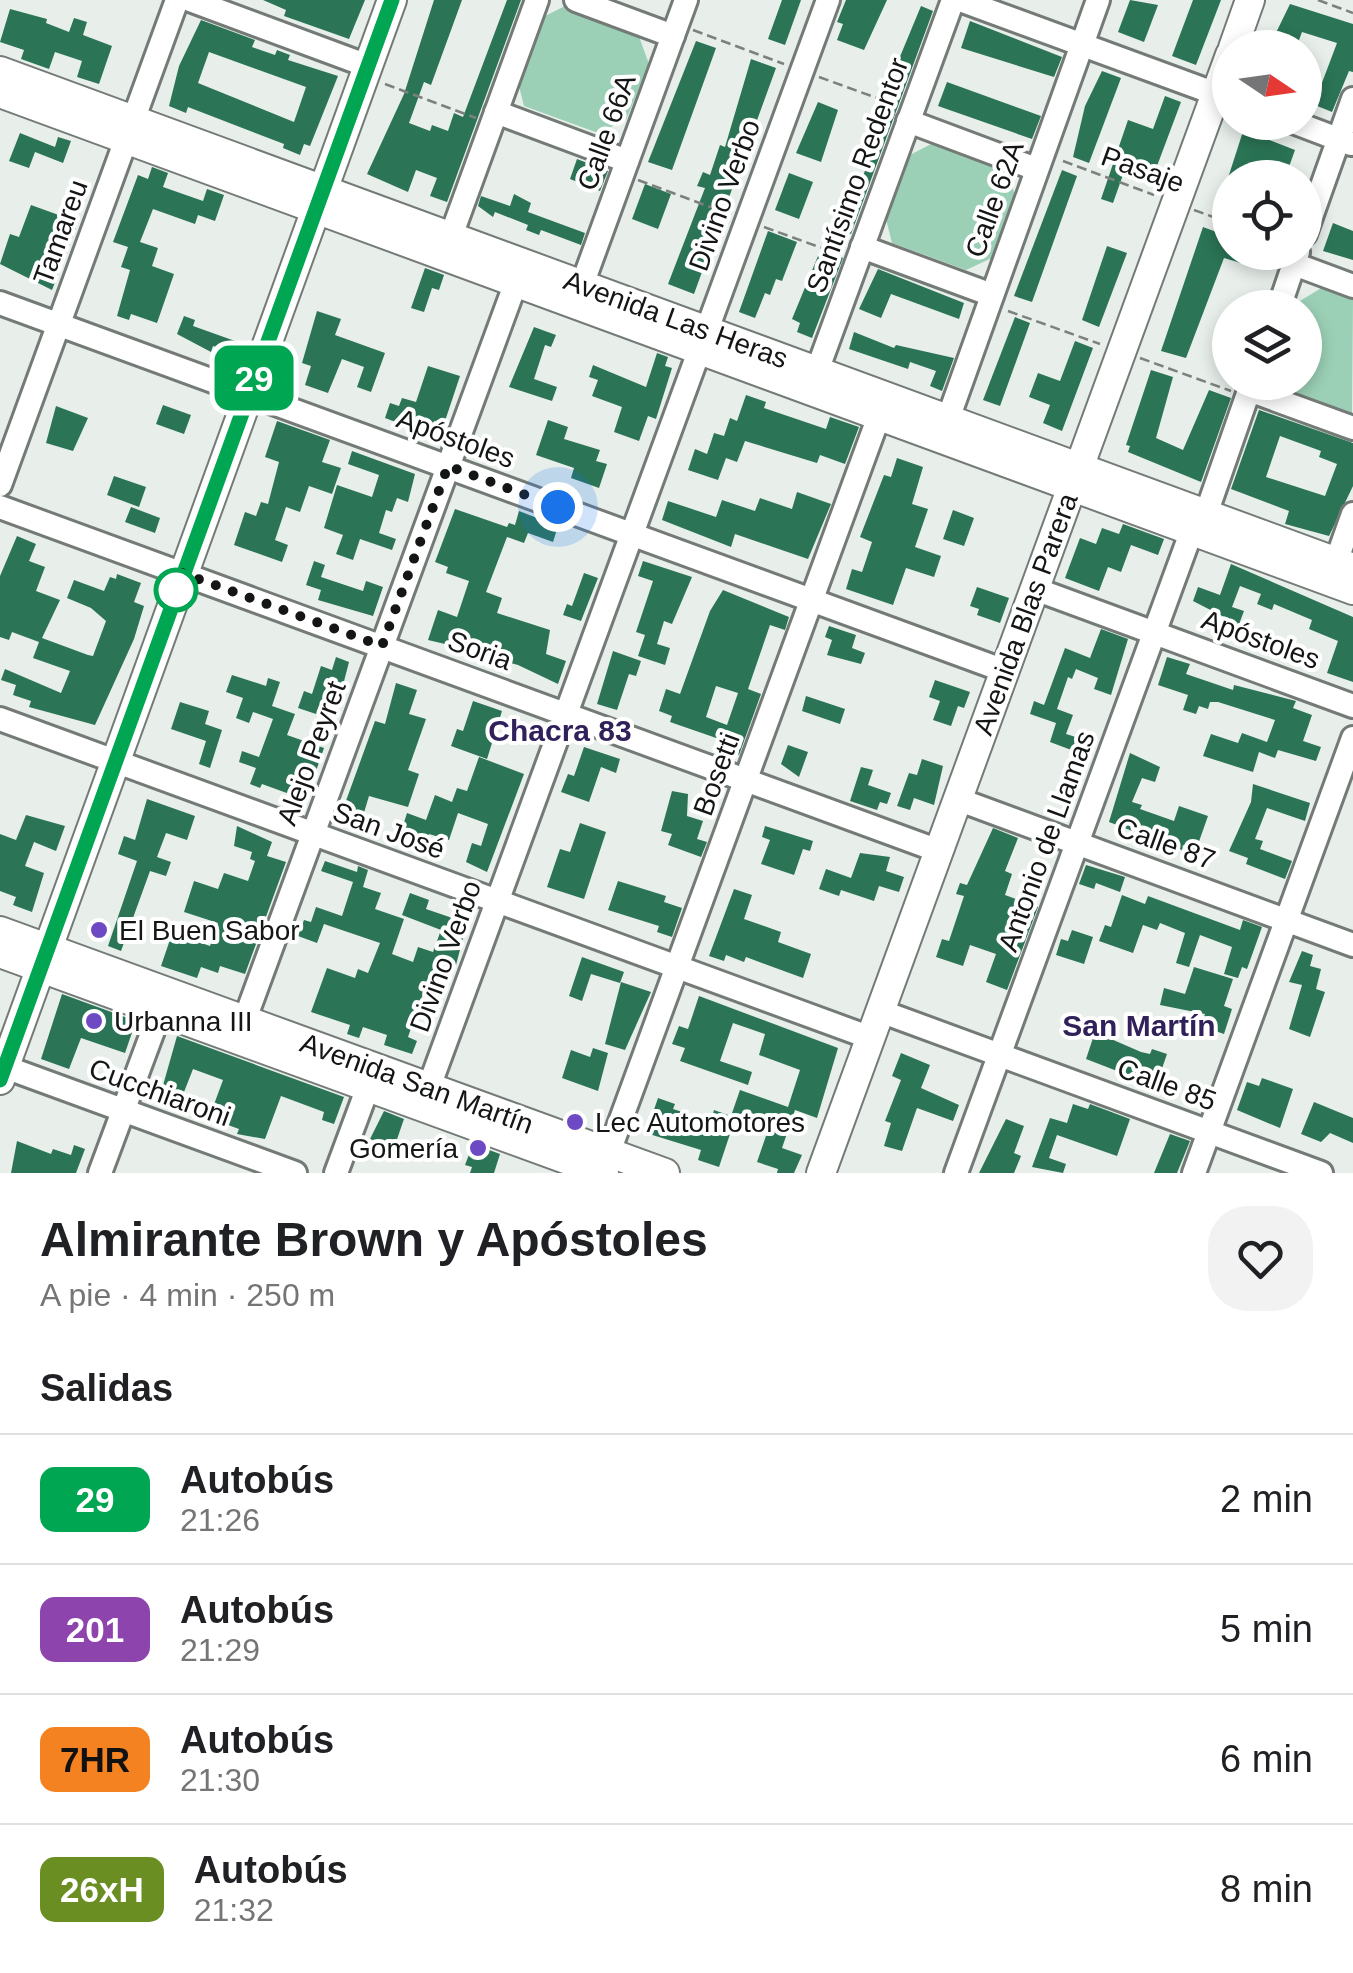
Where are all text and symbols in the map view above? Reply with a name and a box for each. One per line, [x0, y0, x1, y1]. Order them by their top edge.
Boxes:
north arrow [1212, 30, 1322, 140]
map controls [1212, 30, 1322, 400]
street label: Santísimo Redentor [801, 54, 914, 297]
street label: Calle 66A [571, 70, 642, 195]
street label: Divino Verbo [683, 115, 766, 275]
street label: Calle 62A [959, 137, 1030, 262]
street label: Pasaje [1097, 140, 1188, 199]
button: locate [1212, 160, 1322, 270]
street label: Tamareu [27, 176, 94, 289]
street label: Avenida Las Heras [560, 265, 792, 374]
button: layers [1212, 290, 1322, 400]
line badge: 29 [209, 346, 299, 410]
text: 29 [235, 359, 273, 398]
street label: Apóstoles [393, 403, 519, 474]
your location [533, 482, 583, 532]
street label: Avenida Blas Parera [967, 489, 1084, 739]
unlabelled marker [155, 569, 197, 611]
street label: Apóstoles [1198, 604, 1324, 675]
street label: Soria [444, 625, 516, 676]
street label: Alejo Peyret [271, 677, 352, 829]
district label: Chacra 83 [488, 714, 632, 747]
street label: Antonio de Llamas [992, 727, 1101, 955]
street label: Bosetti [687, 729, 746, 820]
street label: San José [329, 796, 449, 865]
street label: Calle 87 [1112, 811, 1219, 876]
street label: Divino Verbo [404, 876, 487, 1036]
place label: El Buen Sabor [119, 915, 300, 946]
marker: El Buen Sabor [88, 919, 110, 941]
place label: Urbanna III [114, 1006, 253, 1037]
district label: San Martín [1062, 1009, 1216, 1042]
marker: Urbanna III [83, 1010, 105, 1032]
street label: Avenida San Martín [296, 1027, 537, 1140]
street label: Calle 85 [1113, 1052, 1220, 1117]
street label: Cucchiaroni [85, 1053, 235, 1132]
place label: Lec Automotores [595, 1107, 805, 1138]
marker: Lec Automotores [564, 1111, 586, 1133]
place label: Gomería [349, 1133, 458, 1164]
marker: Gomería [467, 1137, 489, 1159]
button: heart [1208, 1206, 1313, 1311]
text: Almirante Brown y Apóstoles [40, 1213, 708, 1266]
text: A pie · 4 min · 250 m [40, 1277, 335, 1313]
text: Salidas [40, 1367, 173, 1409]
text: Autobús [180, 1459, 334, 1501]
text: 2 min [1220, 1478, 1313, 1520]
text: 29 [76, 1480, 114, 1519]
text: 21:26 [180, 1502, 260, 1538]
text: Autobús [180, 1589, 334, 1631]
text: 5 min [1220, 1608, 1313, 1650]
text: 201 [66, 1610, 124, 1649]
text: 21:29 [180, 1632, 260, 1668]
text: Autobús [180, 1719, 334, 1761]
text: 6 min [1220, 1738, 1313, 1780]
text: 7HR [60, 1740, 130, 1779]
text: 21:30 [180, 1762, 260, 1798]
text: Autobús [194, 1849, 348, 1891]
text: 8 min [1220, 1868, 1313, 1910]
text: 26xH [60, 1870, 144, 1909]
text: 21:32 [194, 1892, 274, 1928]

